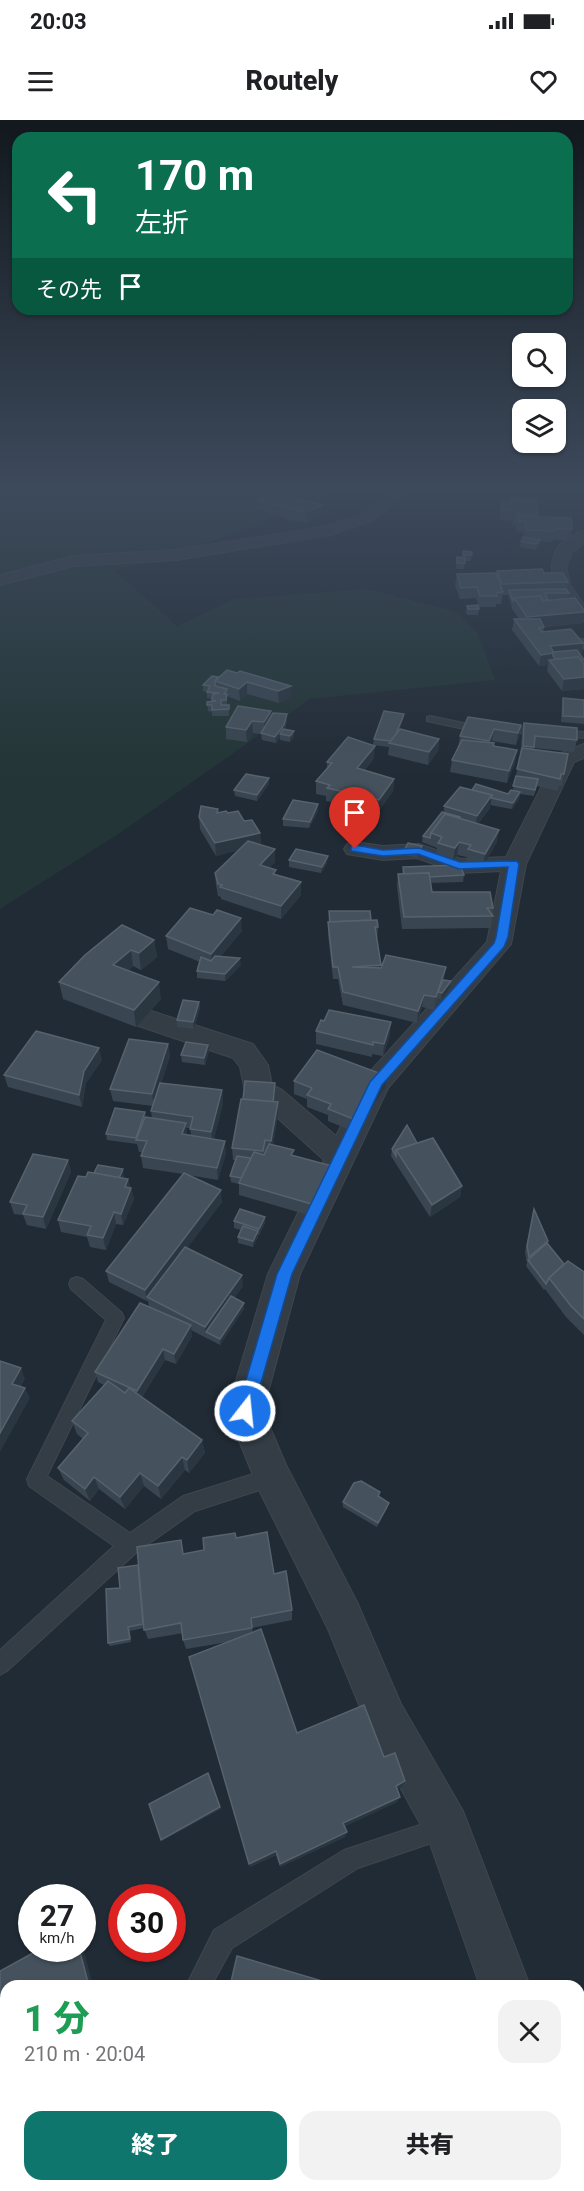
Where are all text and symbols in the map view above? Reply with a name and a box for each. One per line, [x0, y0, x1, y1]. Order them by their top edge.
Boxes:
text: 20:03 [30, 9, 87, 34]
icon: menu [24, 65, 57, 98]
text: Routely [246, 65, 338, 97]
icon: heart [527, 65, 560, 98]
text: 170 m [135, 151, 254, 200]
icon: left [36, 156, 114, 234]
text: 左折 [135, 207, 189, 239]
icon: arrive [114, 270, 147, 303]
text: その先 [36, 277, 102, 302]
map controls [512, 333, 566, 453]
button: search [512, 333, 566, 387]
button: layers [512, 399, 566, 453]
pin [329, 787, 380, 849]
icon: arrive [338, 796, 371, 829]
position arrow [213, 1379, 277, 1443]
speed limit sign: 30 [108, 1884, 186, 1962]
text: 27 [40, 1898, 74, 1933]
text: km/h [39, 1929, 75, 1947]
text: 1 分 [24, 1998, 90, 2040]
button: close [498, 2000, 561, 2063]
text: 210 m · 20:04 [24, 2042, 145, 2066]
button: 終了 [24, 2111, 287, 2180]
button: 共有 [299, 2111, 561, 2180]

